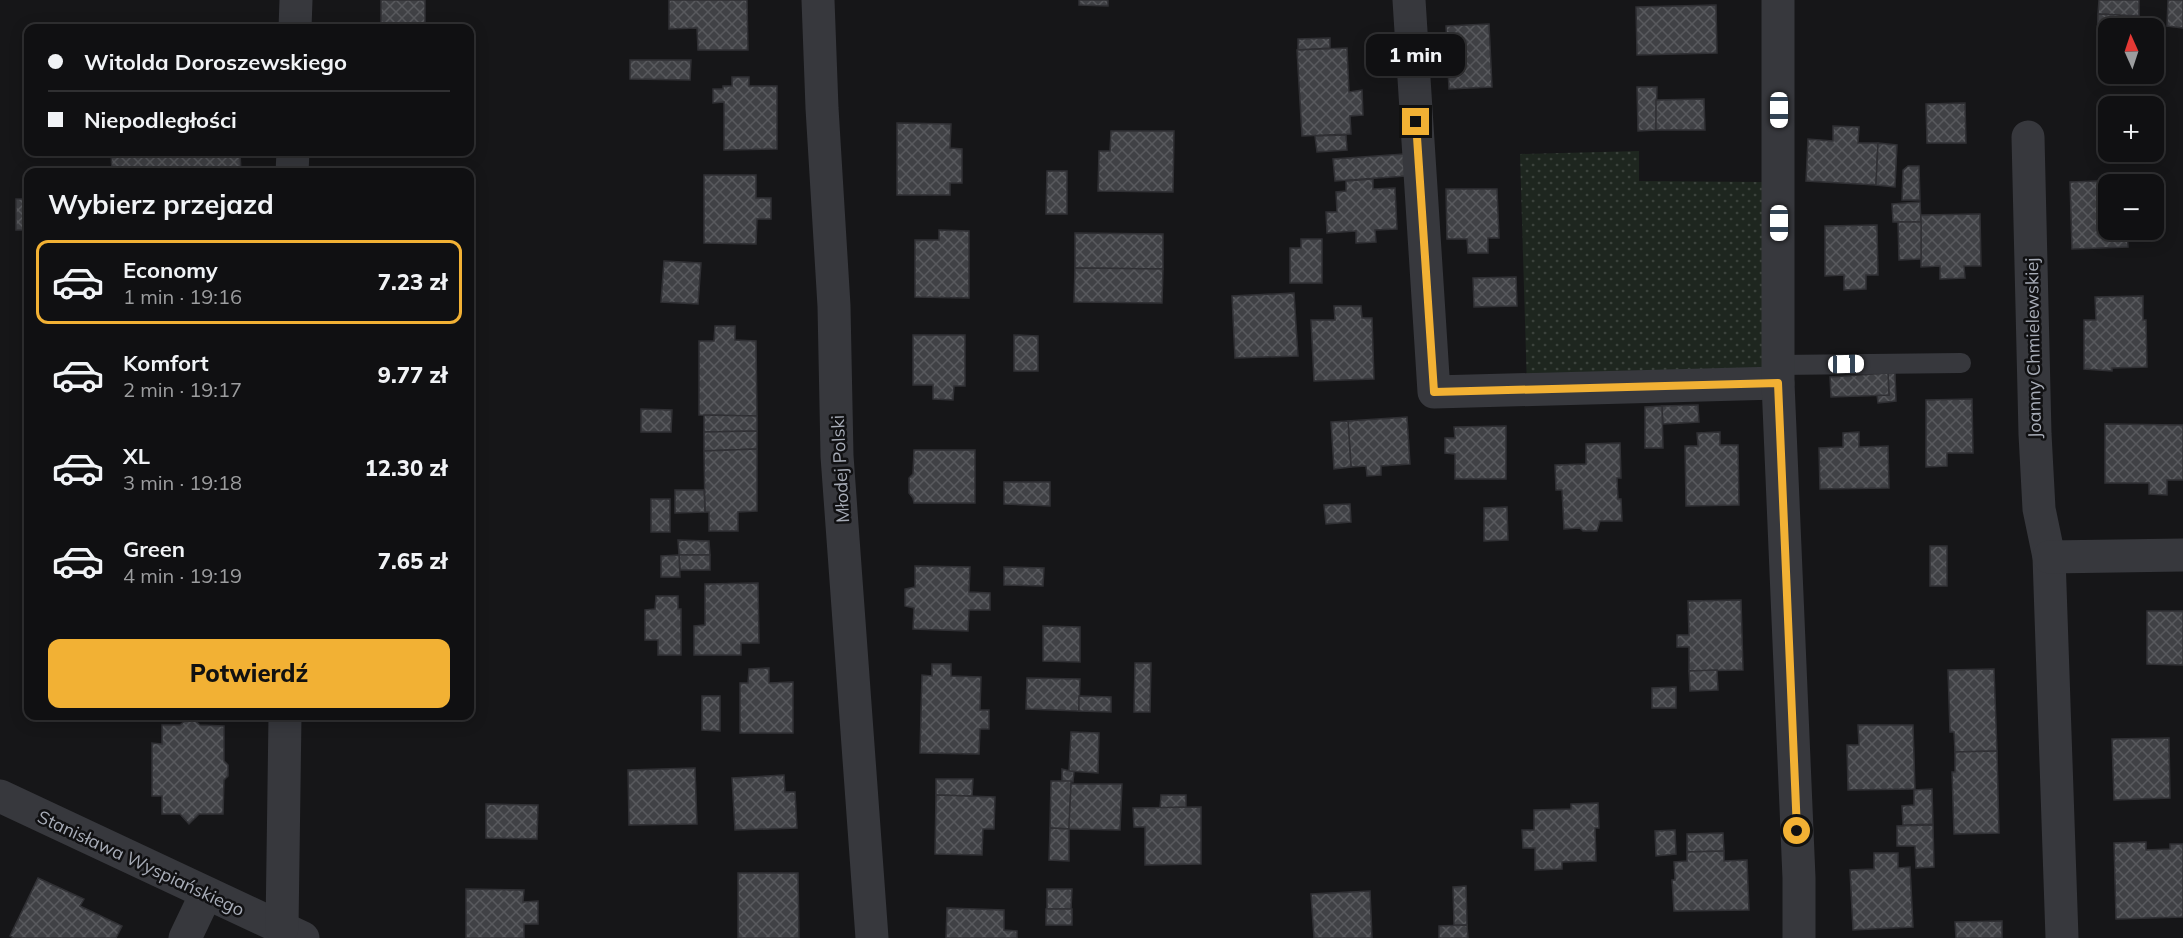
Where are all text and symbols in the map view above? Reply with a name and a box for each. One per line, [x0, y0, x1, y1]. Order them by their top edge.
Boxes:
north arrow [2098, 18, 2164, 84]
map controls [2098, 18, 2164, 240]
callout: 1 min [1366, 35, 1466, 77]
text: 1 min [1389, 42, 1442, 67]
text: Witolda Doroszewskiego [84, 48, 347, 76]
car [1770, 92, 1788, 128]
button: + [2098, 96, 2164, 162]
text: Niepodległości [84, 106, 237, 134]
route end [1402, 108, 1429, 135]
button: − [2098, 174, 2164, 240]
text: Wybierz przejazd [48, 187, 274, 221]
car [1770, 205, 1788, 241]
icon: car [51, 255, 105, 309]
text: Economy [123, 256, 218, 284]
street label: Joanny Chmielewskiej [2020, 257, 2046, 439]
text: 7.23 zł [378, 268, 447, 296]
text: 1 min · 19:16 [123, 284, 242, 309]
icon: car [51, 348, 105, 402]
text: Komfort [123, 349, 209, 377]
car [1828, 355, 1864, 373]
text: 9.77 zł [378, 361, 447, 389]
text: 2 min · 19:17 [123, 377, 242, 402]
street label: Młodej Polski [826, 414, 854, 524]
icon: car [51, 441, 105, 495]
text: XL [123, 442, 150, 470]
text: 12.30 zł [365, 454, 447, 482]
text: 3 min · 19:18 [123, 470, 242, 495]
icon: car [51, 534, 105, 588]
text: Green [123, 535, 185, 563]
text: 7.65 zł [378, 547, 447, 575]
text: 4 min · 19:19 [123, 563, 242, 588]
button: Potwierdź [48, 639, 450, 708]
street label: Stanisława Wyspiańskiego [34, 805, 248, 921]
route start [1783, 817, 1810, 844]

